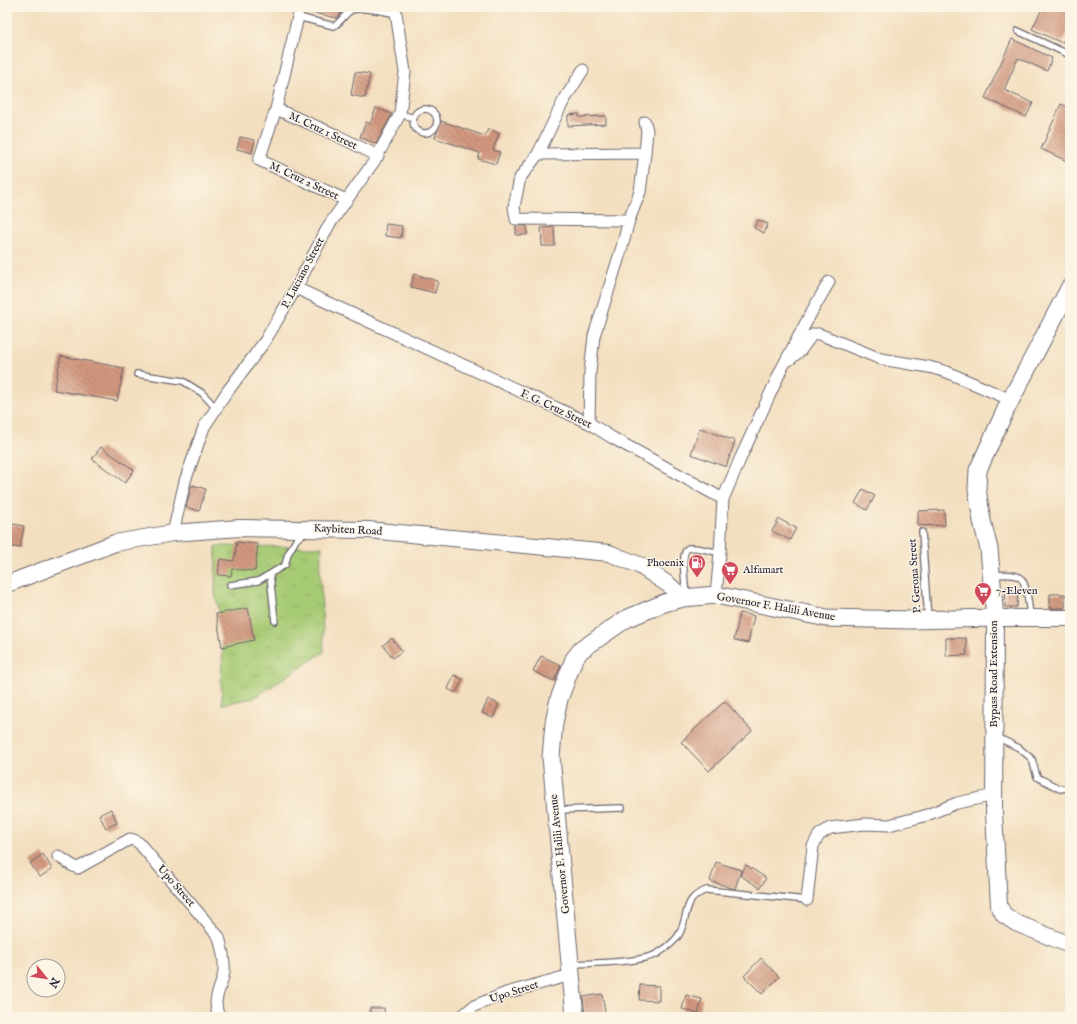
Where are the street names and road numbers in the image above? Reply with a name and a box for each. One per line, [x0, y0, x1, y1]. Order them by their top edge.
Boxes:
street label: M. Cruz 1 Street [287, 109, 360, 153]
street label: M. Cruz 2 Street [267, 159, 341, 203]
street label: P. Luciano Street [278, 235, 328, 311]
street label: F. G. Cruz Street [518, 386, 594, 432]
street label: Kaybiten Road [313, 521, 383, 539]
street label: P. Gerona Street [905, 538, 925, 614]
street label: Governor F. Halili Avenue [716, 590, 836, 624]
street label: Bypass Road Extension [987, 620, 1001, 727]
street label: Governor F. Halili Avenue [547, 794, 573, 914]
street label: Upo Street [154, 862, 198, 910]
street label: Upo Street [488, 977, 540, 1006]

